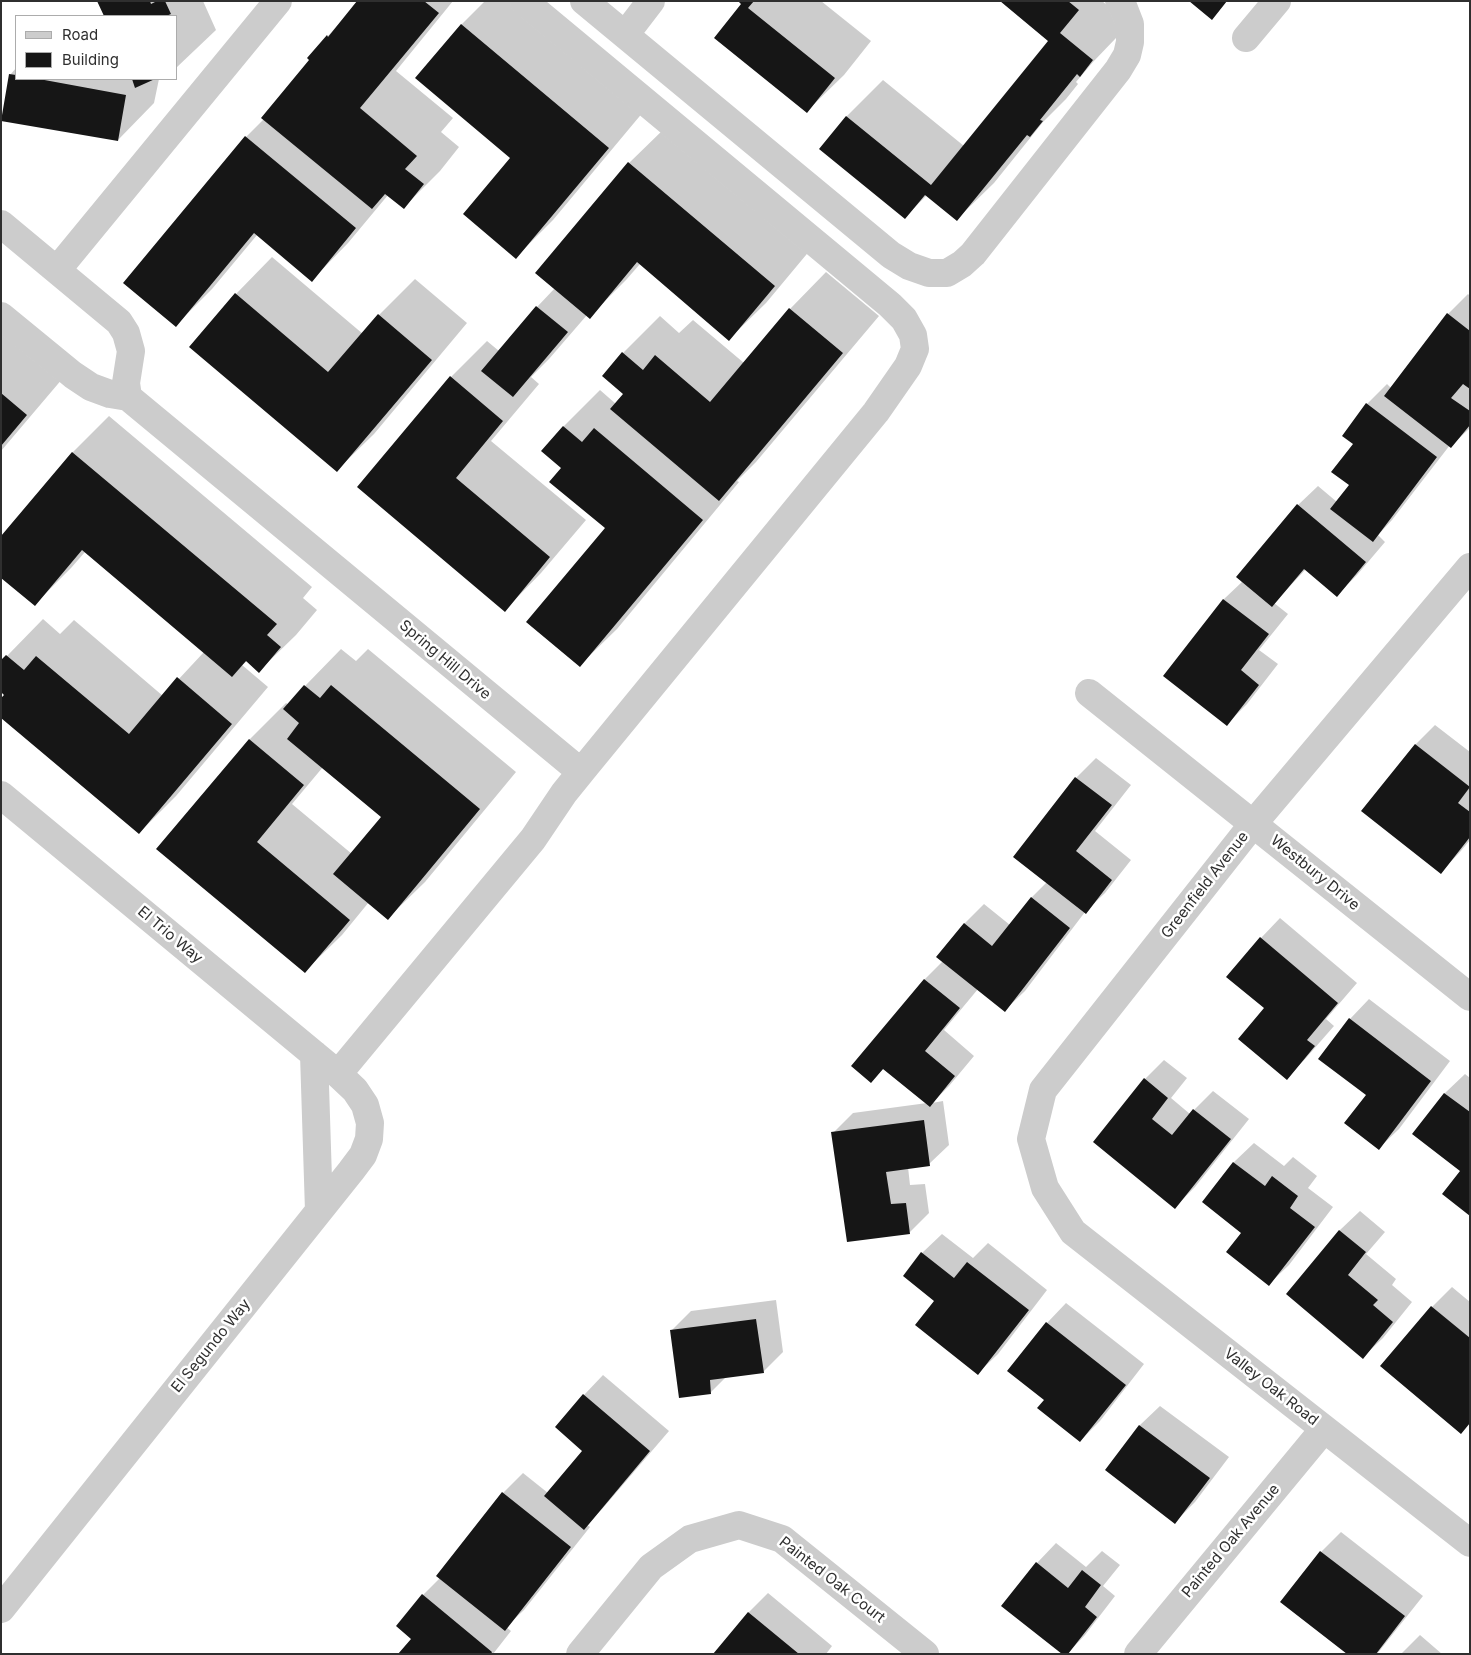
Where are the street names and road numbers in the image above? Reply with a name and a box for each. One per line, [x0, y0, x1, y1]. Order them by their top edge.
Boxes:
street label: Spring Hill Drive [396, 616, 494, 704]
street label: Greenfield Avenue [1158, 828, 1252, 942]
street label: Westbury Drive [1267, 832, 1363, 914]
street label: El Trio Way [134, 903, 206, 967]
street label: El Segundo Way [168, 1296, 254, 1396]
street label: Valley Oak Road [1220, 1345, 1322, 1429]
street label: Painted Oak Avenue [1178, 1481, 1284, 1601]
street label: Painted Oak Court [775, 1533, 889, 1627]

